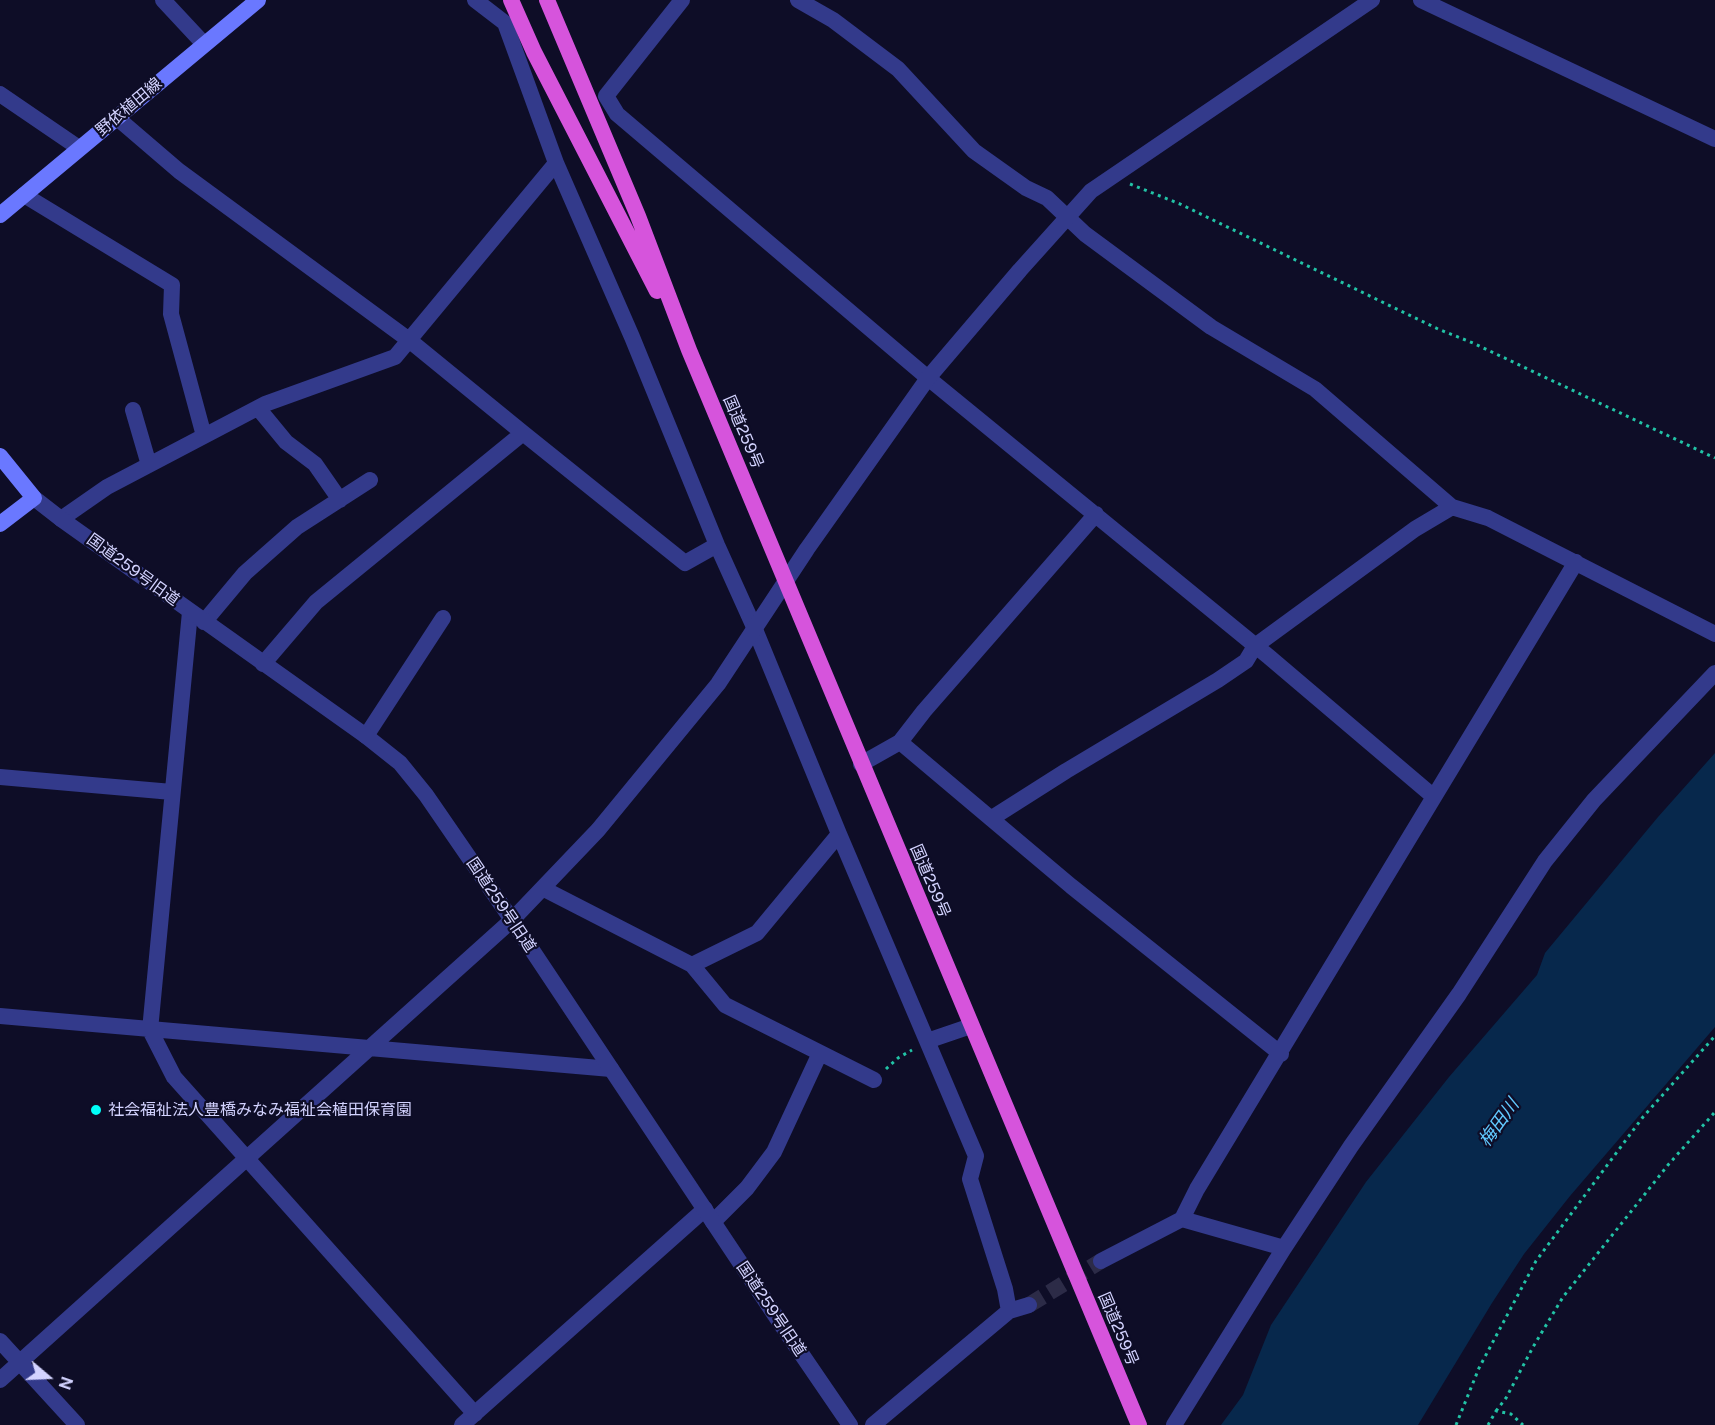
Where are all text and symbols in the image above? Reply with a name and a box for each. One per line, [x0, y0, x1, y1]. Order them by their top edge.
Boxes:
street label: 野依植田線 [92, 74, 166, 140]
street label: 国道259号 [719, 392, 767, 472]
street label: 国道259号旧道 [83, 530, 183, 610]
street label: 国道259号 [906, 841, 954, 921]
street label: 国道259号旧道 [462, 854, 540, 956]
water label: 梅田川 [1474, 1095, 1524, 1151]
place label: 社会福祉法人豊橋みなみ福祉会植田保育園 [108, 1100, 412, 1120]
marker: 社会福祉法人豊橋みなみ福祉会植田保育園 [89, 1103, 103, 1117]
street label: 国道259号旧道 [732, 1258, 810, 1360]
street label: 国道259号 [1094, 1289, 1142, 1369]
north arrow [18, 1347, 78, 1407]
text: N [54, 1374, 77, 1392]

